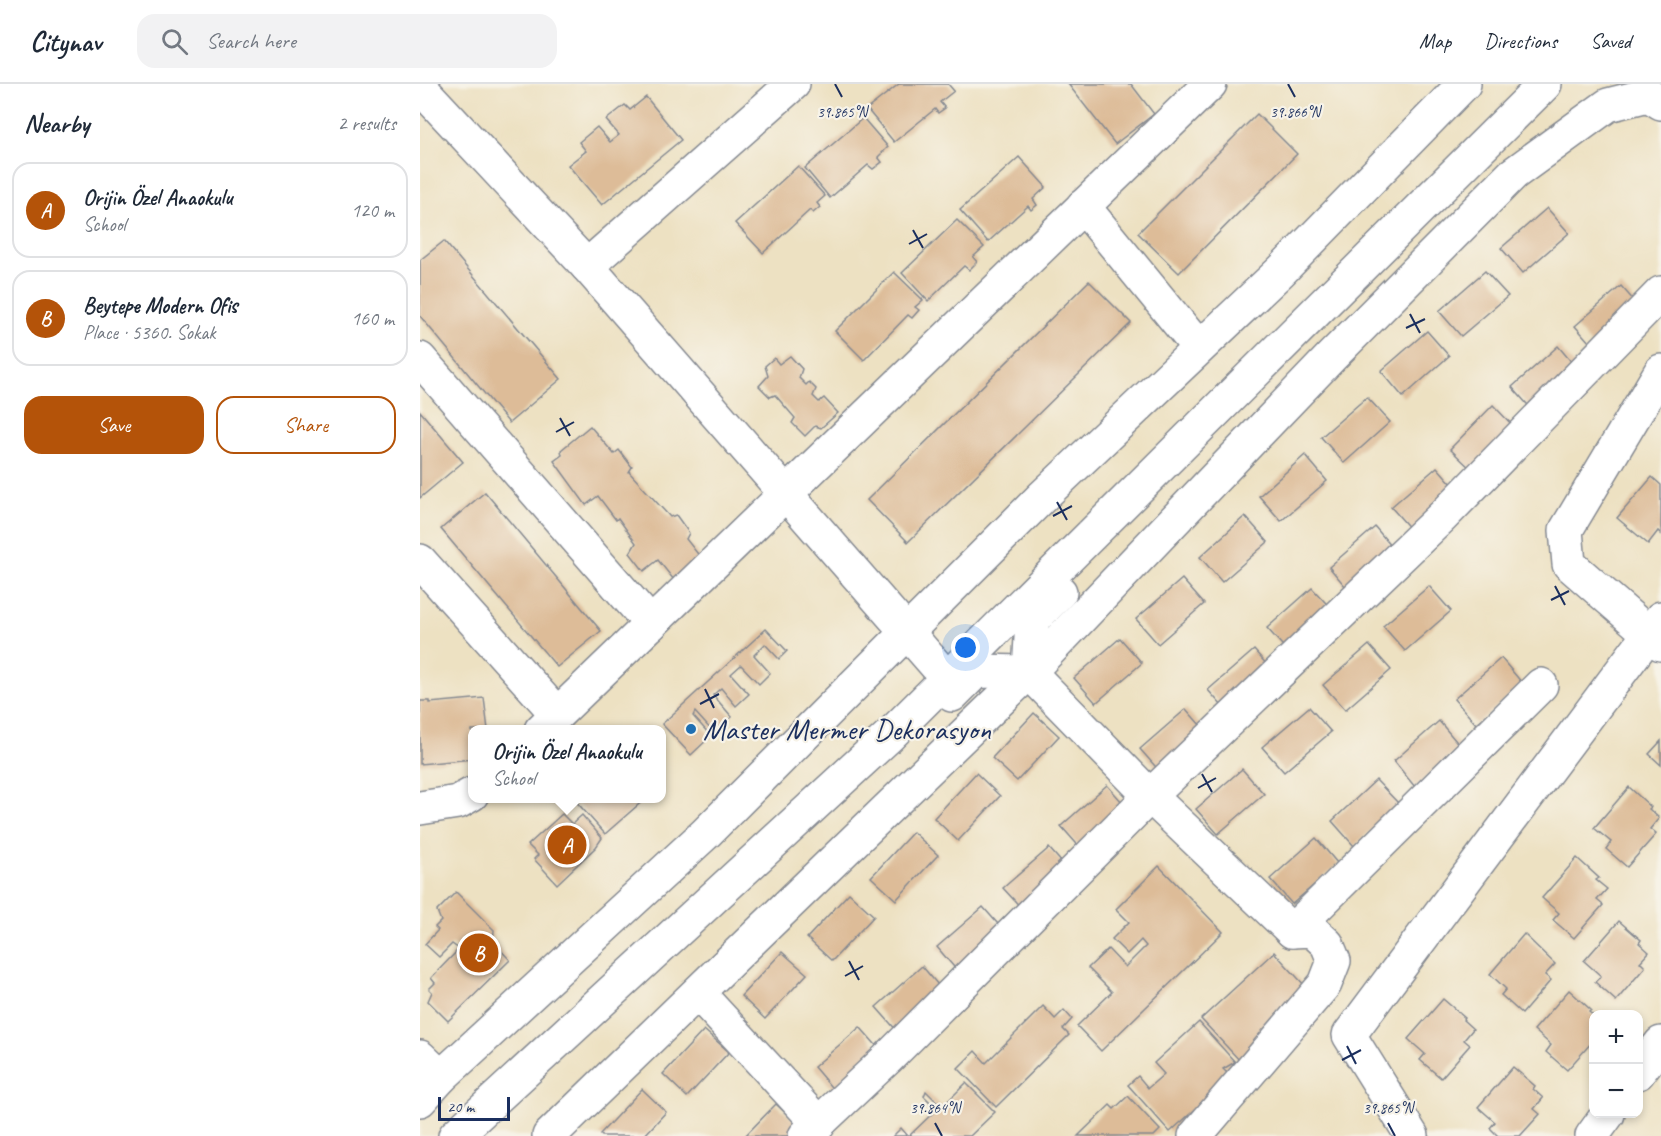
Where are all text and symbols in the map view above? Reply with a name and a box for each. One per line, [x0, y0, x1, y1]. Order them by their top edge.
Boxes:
search box [137, 14, 557, 68]
text: Citynav [30, 24, 101, 59]
icon: search [158, 25, 191, 58]
text: Search here [206, 27, 296, 55]
text: Map [1419, 28, 1451, 54]
text: Directions [1484, 28, 1557, 54]
text: Saved [1590, 28, 1631, 54]
text: 39.865°N [817, 103, 870, 122]
text: 39.866°N [1270, 103, 1323, 122]
text: Nearby [24, 107, 89, 140]
text: 2 results [337, 111, 396, 136]
text: Orijin Özel Anaokulu [83, 184, 232, 212]
text: A [40, 198, 51, 223]
text: 120 m [351, 198, 394, 223]
text: School [83, 212, 126, 237]
text: Beytepe Modern Ofis [83, 292, 237, 320]
text: B [40, 306, 51, 331]
text: 160 m [351, 306, 394, 331]
text: Place · 5360. Sokak [83, 320, 216, 345]
button: Save [24, 396, 204, 454]
button: Share [216, 396, 396, 454]
your location [951, 633, 980, 662]
place label: Master Mermer Dekorasyon [703, 710, 992, 748]
marker: Master Mermer Dekorasyon [684, 722, 698, 736]
popup [468, 725, 666, 803]
text: Orijin Özel Anaokulu [492, 738, 642, 766]
text: School [492, 766, 535, 791]
pin: A [548, 822, 586, 867]
pin: B [460, 930, 498, 976]
map controls [1589, 1010, 1643, 1118]
button: + [1589, 1010, 1643, 1064]
button: − [1589, 1064, 1643, 1118]
scale bar [438, 1094, 510, 1122]
text: 20 m [447, 1097, 474, 1117]
text: 39.864°N [910, 1099, 963, 1118]
text: 39.865°N [1363, 1099, 1416, 1118]

